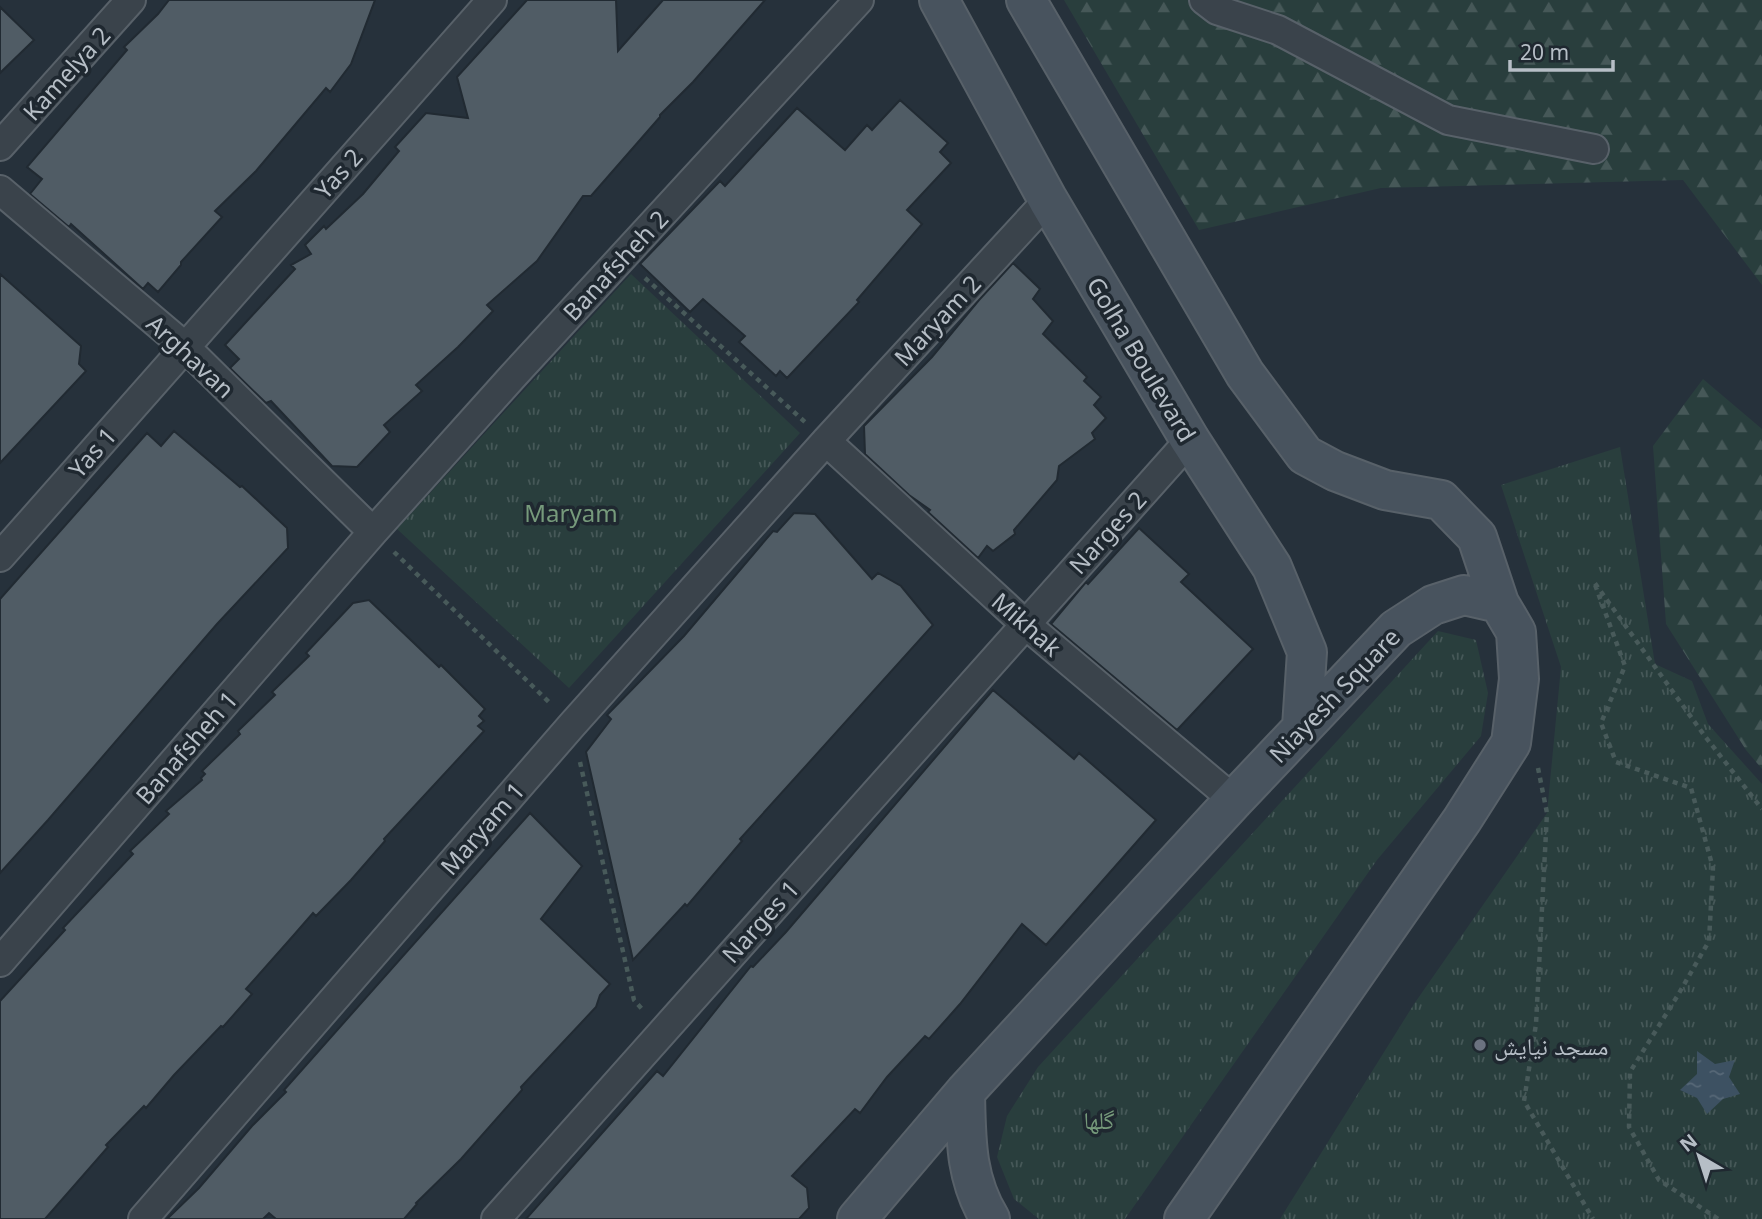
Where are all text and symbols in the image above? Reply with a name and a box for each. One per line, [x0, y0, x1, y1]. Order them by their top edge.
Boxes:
street label: Kamelya 2 [15, 19, 117, 127]
scale bar [1510, 28, 1613, 72]
text: 20 m [1520, 38, 1569, 66]
street label: Yas 2 [307, 141, 369, 205]
street label: Banafsheh 2 [555, 202, 675, 328]
street label: Maryam 2 [886, 267, 988, 373]
street label: Golha Boulevard [1080, 270, 1204, 448]
street label: Arghavan [140, 307, 242, 405]
street label: Yas 1 [61, 420, 123, 484]
street label: Narges 2 [1061, 483, 1153, 581]
park label: Maryam [524, 496, 618, 529]
street label: Mikhak [985, 585, 1069, 663]
street label: Niayesh Square [1261, 620, 1407, 770]
street label: Banafsheh 1 [128, 683, 244, 811]
street label: Maryam 1 [432, 774, 532, 882]
street label: Narges 1 [714, 872, 806, 970]
place label: مسجد نیایش [1494, 1029, 1608, 1062]
marker: مسجد نیایش [1472, 1037, 1488, 1053]
park label: گلها [1083, 1103, 1115, 1136]
north arrow [1664, 1121, 1734, 1191]
text: N [1674, 1128, 1702, 1158]

